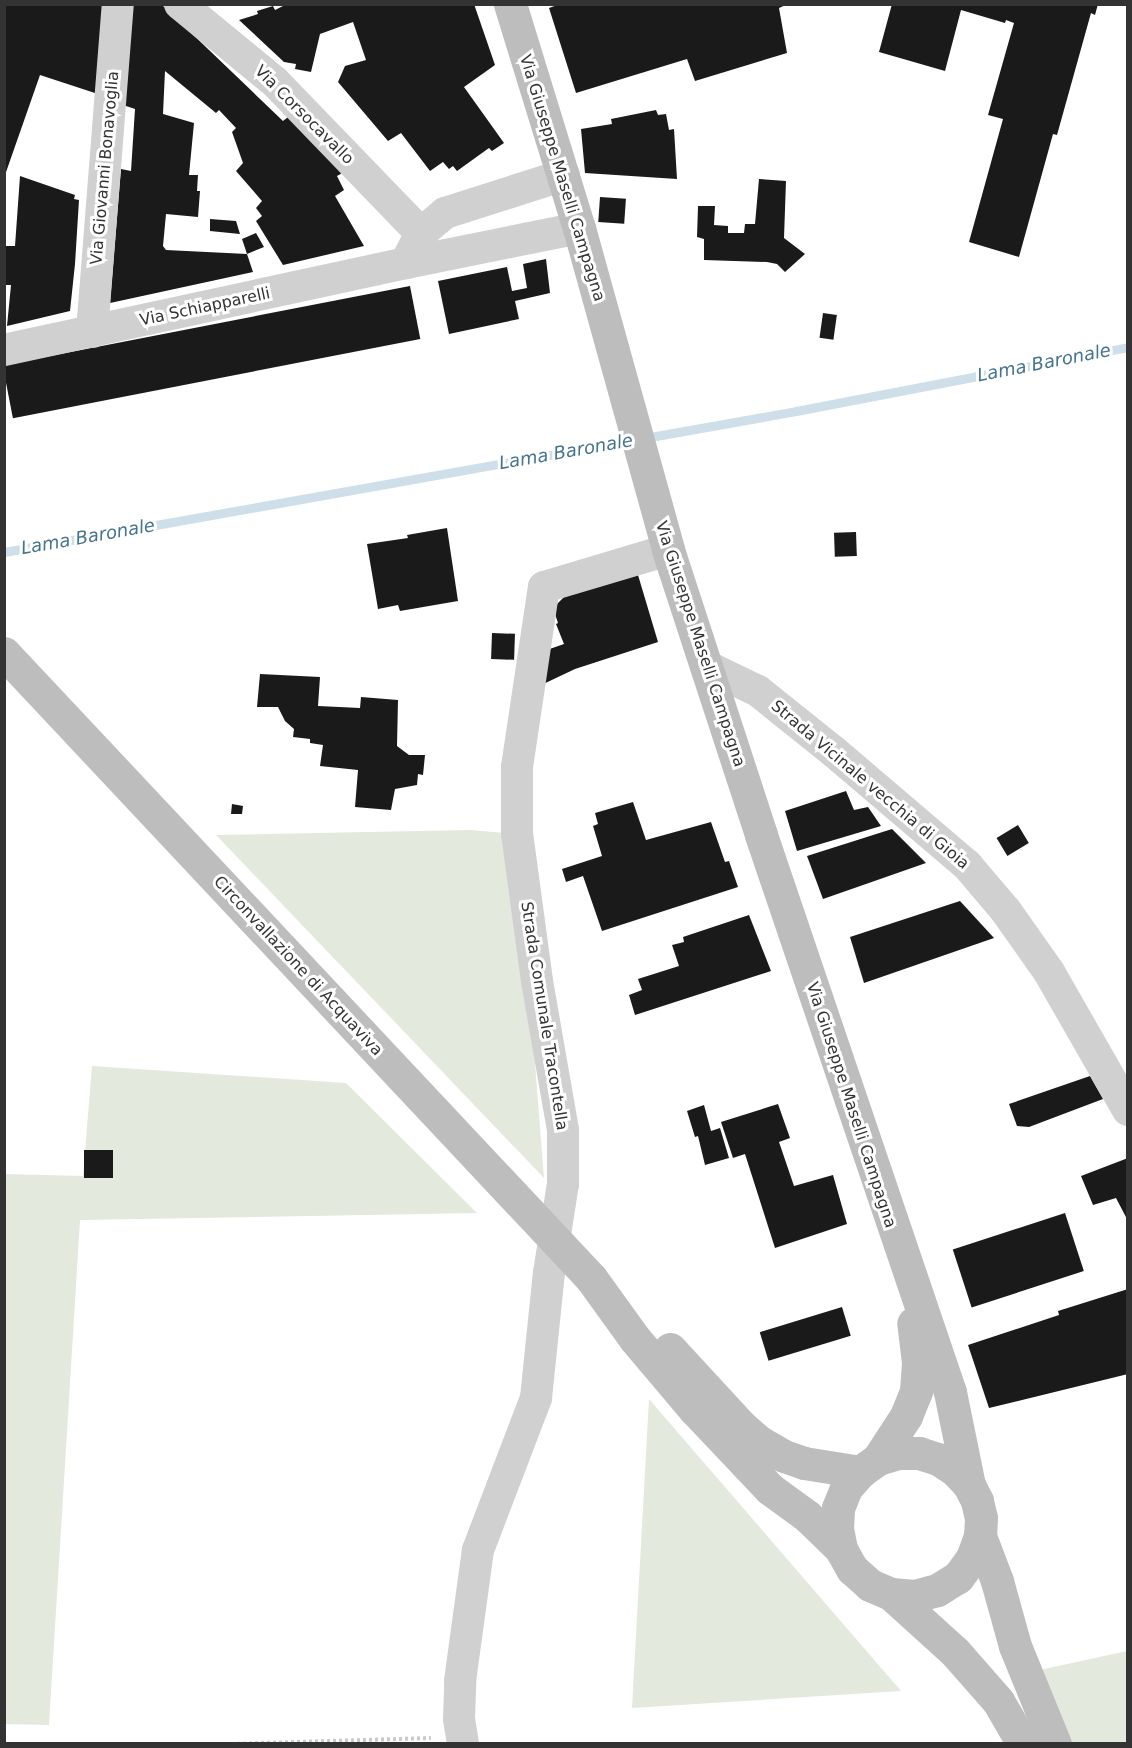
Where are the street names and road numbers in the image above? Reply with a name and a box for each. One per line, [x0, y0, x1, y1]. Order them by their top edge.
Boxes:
street label: Via Giuseppe Maselli Campagna [515, 52, 609, 304]
street label: Via Corsocavallo [250, 61, 358, 169]
street label: Via Giovanni Bonavoglia [87, 70, 123, 266]
street label: Via Schiapparelli [138, 284, 272, 330]
street label: Via Giuseppe Maselli Campagna [651, 519, 749, 769]
street label: Strada Vicinale vecchia di Gioia [767, 697, 973, 873]
street label: Circonvallazione di Acquaviva [210, 872, 386, 1060]
street label: Strada Comunale Tracontella [516, 900, 572, 1132]
street label: Via Giuseppe Maselli Campagna [802, 980, 900, 1230]

